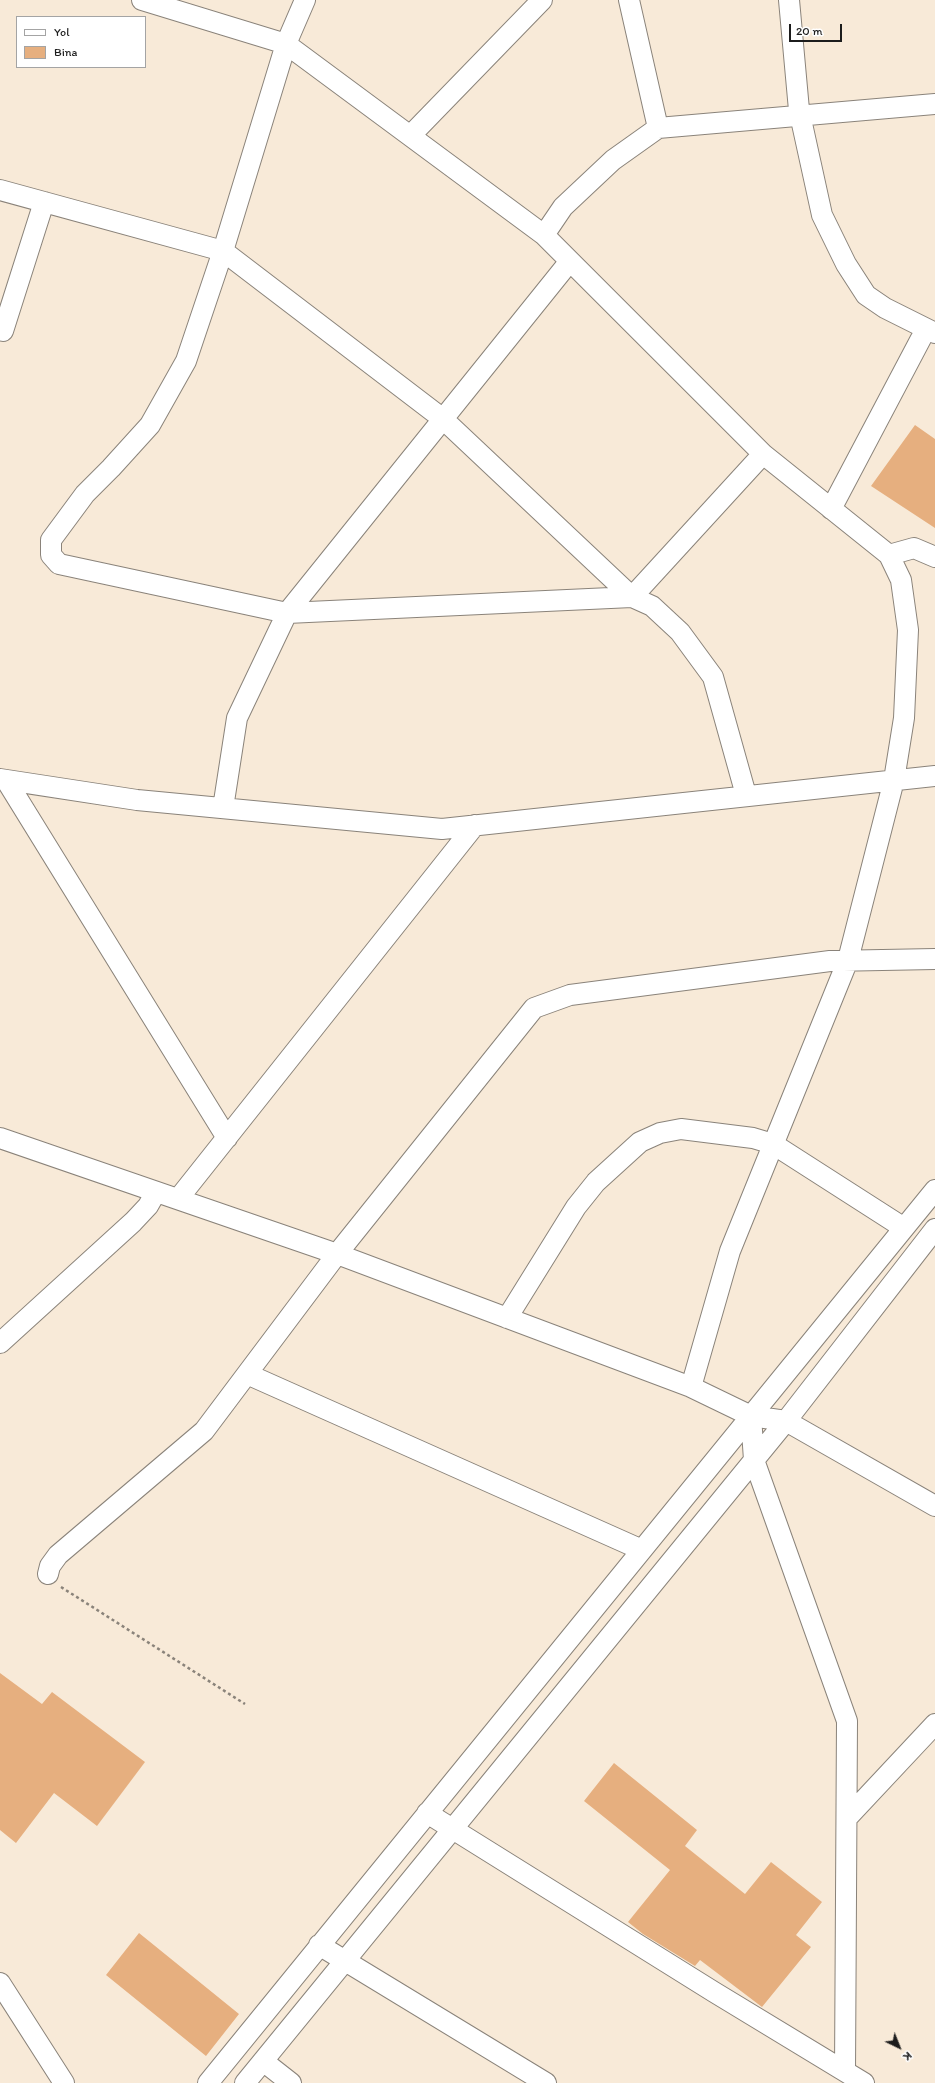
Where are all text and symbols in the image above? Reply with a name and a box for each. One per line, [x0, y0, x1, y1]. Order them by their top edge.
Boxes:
legend [16, 16, 146, 68]
scale bar [791, 16, 844, 42]
text: 20 m [796, 24, 823, 38]
text: Yol [54, 25, 70, 39]
text: Bina [54, 45, 78, 59]
north arrow [879, 2027, 919, 2067]
text: K [901, 2049, 915, 2063]

